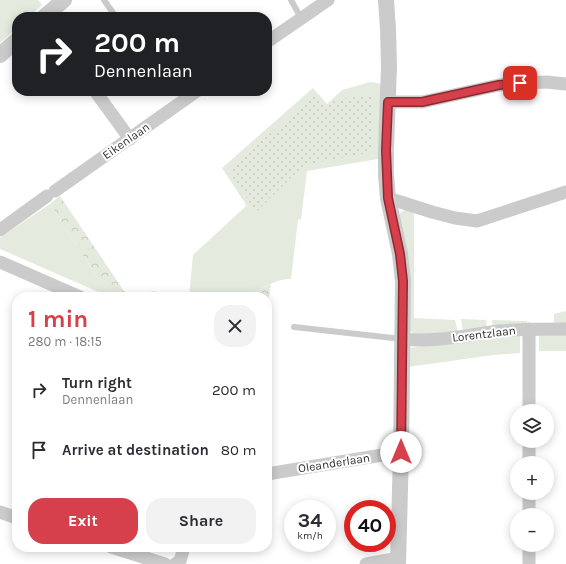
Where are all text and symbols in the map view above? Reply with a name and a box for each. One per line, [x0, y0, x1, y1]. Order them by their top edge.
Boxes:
text: 200 m [94, 26, 180, 59]
icon: right [28, 28, 80, 80]
text: Dennenlaan [94, 60, 193, 82]
pin [503, 66, 537, 100]
icon: arrive [509, 72, 531, 94]
street label: Eikenlaan [100, 120, 152, 162]
text: 1 min [28, 305, 88, 333]
button: close [214, 305, 256, 347]
street label: Lorentzlaan [451, 323, 517, 345]
text: 280 m · 18:15 [28, 334, 102, 349]
text: Turn right [62, 374, 132, 392]
icon: right [28, 379, 50, 401]
text: 200 m [212, 381, 256, 399]
text: Dennenlaan [62, 392, 133, 407]
map controls [510, 404, 554, 552]
button: layers [510, 404, 554, 448]
position arrow [380, 431, 422, 473]
icon: arrive [28, 439, 50, 461]
text: Arrive at destination [62, 441, 209, 459]
text: 80 m [221, 441, 257, 459]
street label: Oleanderlaan [297, 450, 371, 476]
button: + [510, 456, 554, 500]
button: Exit [28, 498, 138, 544]
button: Share [146, 498, 256, 544]
speed limit sign: 40 [344, 500, 396, 552]
button: − [510, 508, 554, 552]
text: 34 [298, 509, 322, 532]
text: km/h [297, 530, 323, 542]

